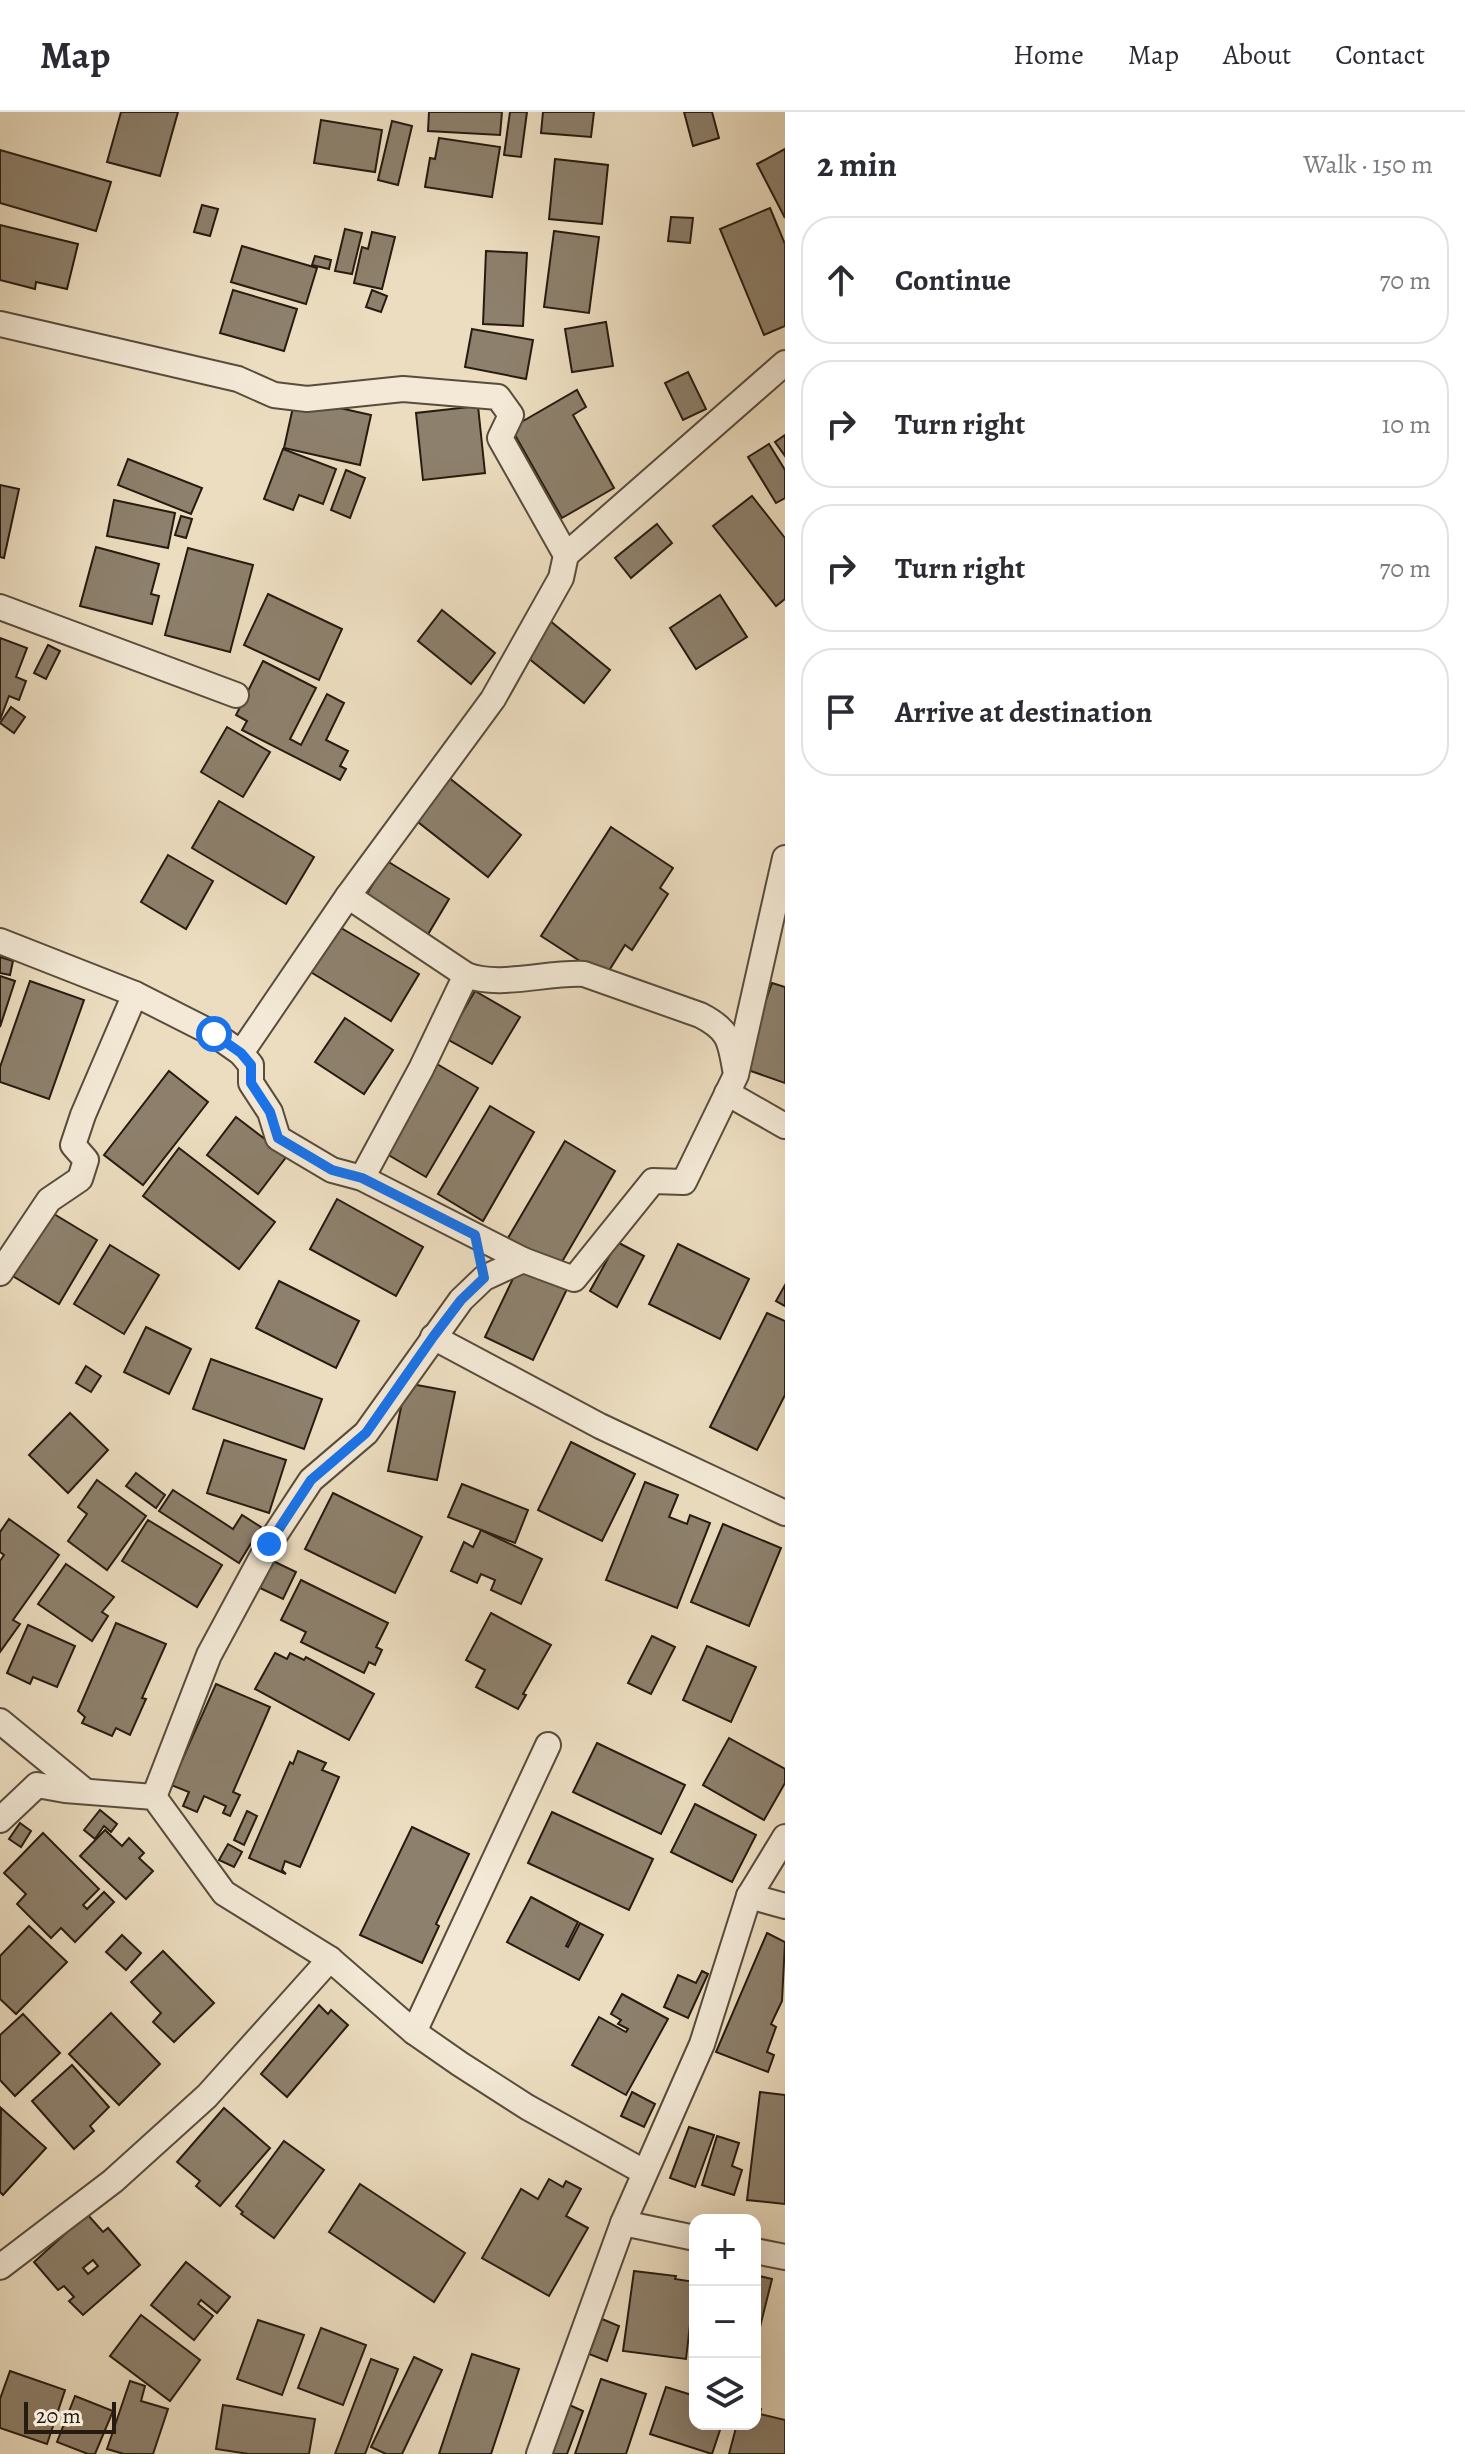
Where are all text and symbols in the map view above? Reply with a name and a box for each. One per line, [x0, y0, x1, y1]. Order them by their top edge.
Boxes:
text: Map [40, 29, 110, 81]
text: Home [1013, 36, 1084, 74]
text: Map [1128, 36, 1179, 74]
text: About [1223, 36, 1291, 74]
text: Contact [1335, 36, 1425, 74]
text: 2 min [817, 141, 897, 188]
text: Walk · 150 m [1303, 147, 1433, 182]
icon: ahead [819, 258, 863, 302]
text: Continue [895, 260, 1011, 300]
text: 70 m [1379, 263, 1431, 298]
icon: right [819, 402, 863, 446]
text: Turn right [895, 404, 1025, 444]
text: 10 m [1381, 407, 1431, 442]
icon: right [819, 546, 863, 590]
text: Turn right [895, 548, 1025, 588]
text: 70 m [1379, 551, 1431, 586]
icon: arrive [819, 690, 863, 734]
text: Arrive at destination [895, 692, 1152, 732]
route start [196, 1016, 232, 1052]
route end [251, 1526, 287, 1562]
map controls [689, 2214, 761, 2430]
button: + [689, 2214, 761, 2286]
button: − [689, 2286, 761, 2358]
button: layers [689, 2358, 761, 2430]
scale bar [24, 2398, 116, 2434]
text: 20 m [36, 2401, 81, 2431]

